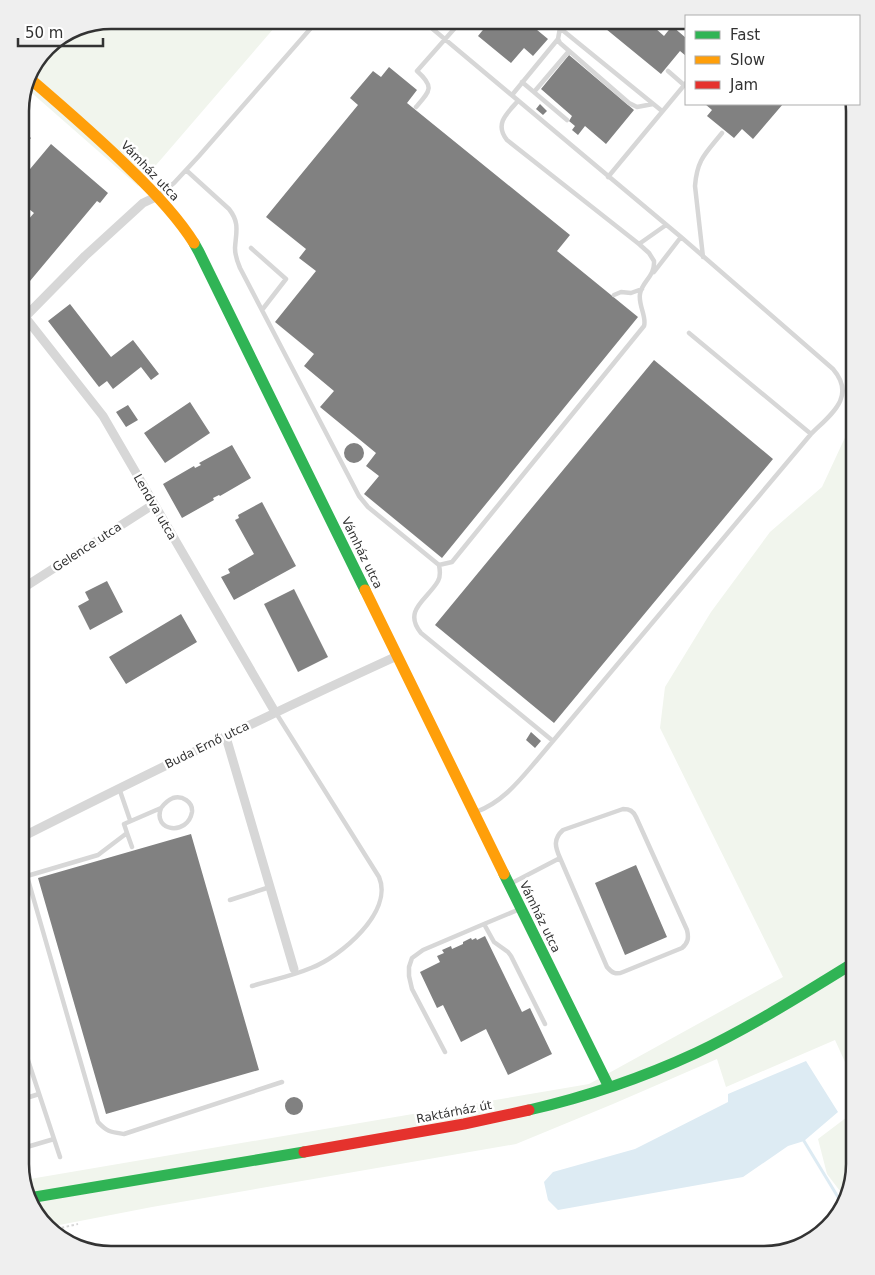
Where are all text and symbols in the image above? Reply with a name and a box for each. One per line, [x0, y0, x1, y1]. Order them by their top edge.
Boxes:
scale bar [18, 15, 102, 47]
legend [685, 15, 860, 105]
text: 50 m [25, 24, 63, 42]
text: Fast [730, 26, 760, 44]
text: Slow [730, 51, 765, 69]
text: Jam [729, 76, 758, 94]
street label: Vámház utca [118, 138, 182, 204]
street label: Lendva utca [131, 472, 179, 542]
street label: Vámház utca [339, 515, 385, 591]
street label: Gelence utca [50, 520, 124, 574]
street label: Buda Ernő utca [163, 719, 251, 771]
street label: Vámház utca [517, 879, 563, 955]
street label: Raktárház út [415, 1098, 493, 1126]

